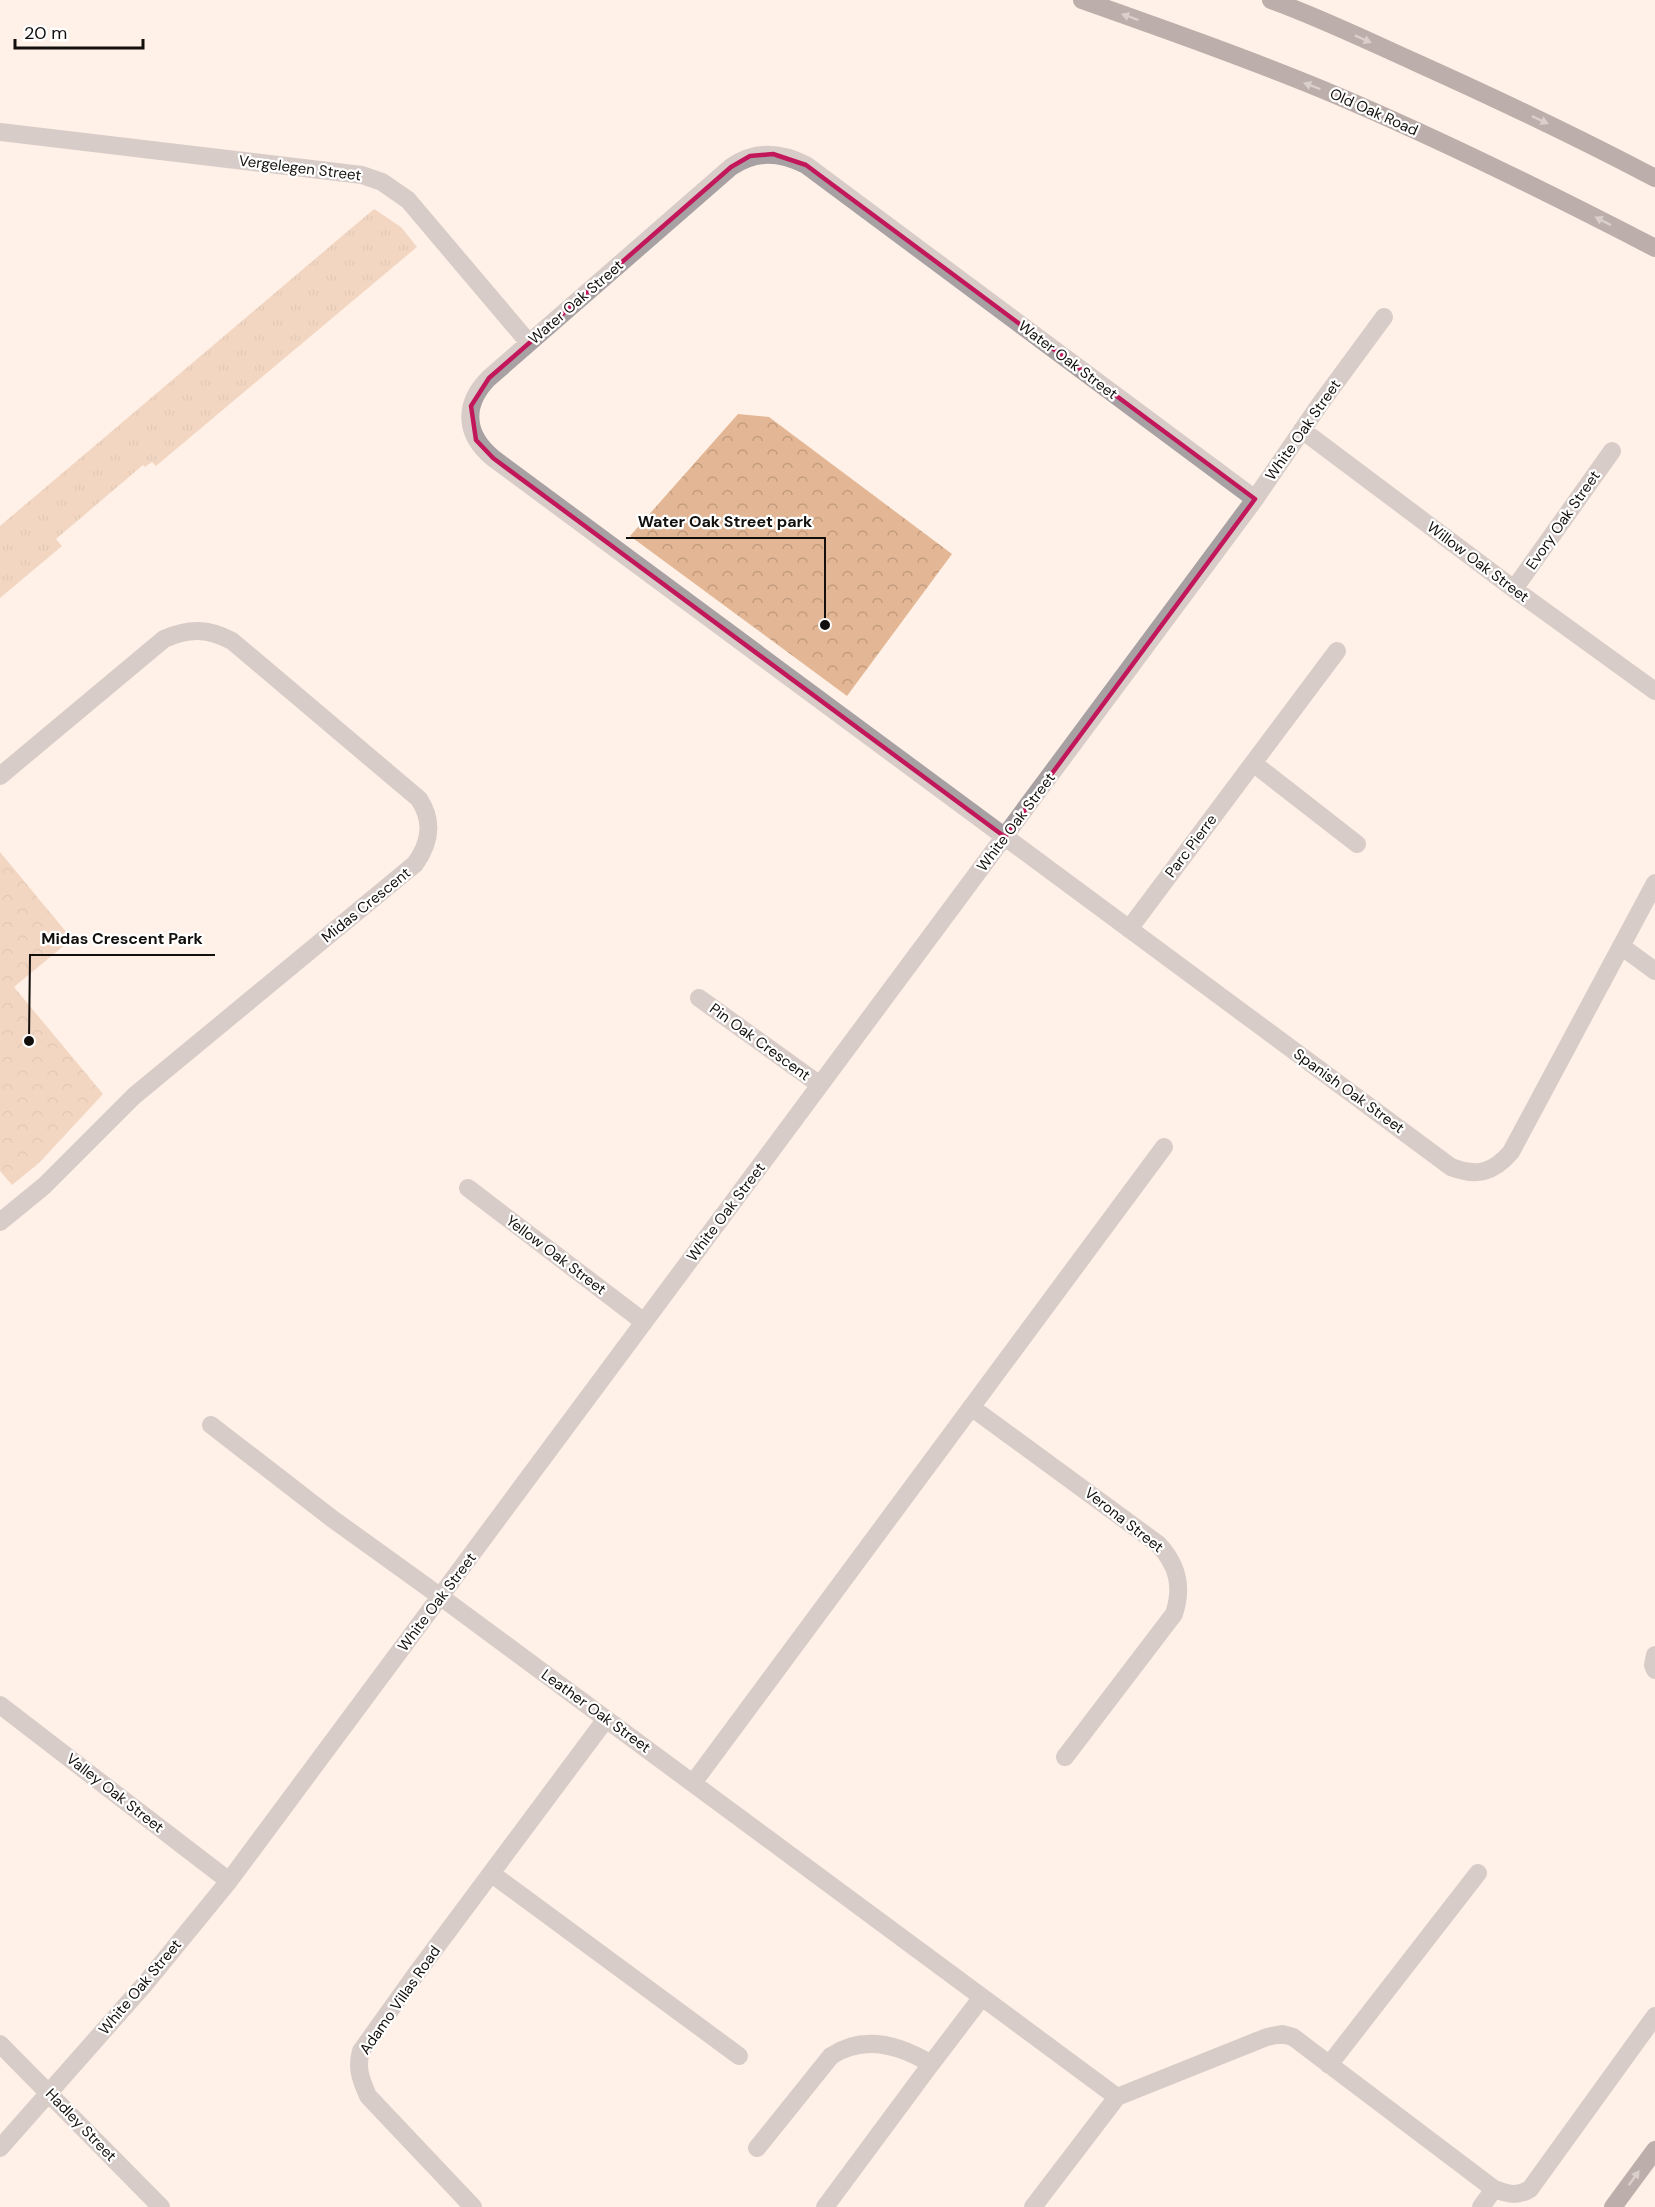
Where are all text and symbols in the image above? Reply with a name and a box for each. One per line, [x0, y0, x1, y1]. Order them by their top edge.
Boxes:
one-way arrow [1120, 11, 1138, 21]
scale bar [15, 12, 142, 50]
text: 20 m [24, 21, 67, 45]
one-way arrow [1355, 34, 1372, 43]
one-way arrow [1303, 81, 1321, 90]
street label: Old Oak Road [1327, 84, 1421, 140]
one-way arrow [1532, 116, 1549, 125]
street label: Vergelegen Street [238, 151, 362, 185]
one-way arrow [1594, 216, 1611, 226]
street label: Water Oak Street [524, 255, 628, 349]
street label: Water Oak Street [1014, 316, 1122, 404]
street label: White Oak Street [1261, 376, 1345, 484]
street label: Evory Oak Street [1521, 466, 1605, 574]
callout: Water Oak Street park [626, 504, 825, 538]
text: Water Oak Street park [638, 511, 813, 532]
street label: Willow Oak Street [1423, 517, 1533, 607]
street label: White Oak Street [972, 768, 1060, 875]
street label: Parc Pierre [1161, 810, 1221, 882]
street label: Midas Crescent [317, 863, 415, 947]
callout: Midas Crescent Park [30, 921, 215, 955]
text: Midas Crescent Park [41, 928, 203, 949]
street label: Pin Oak Crescent [706, 999, 814, 1085]
street label: Spanish Oak Street [1290, 1044, 1409, 1138]
street label: White Oak Street [682, 1158, 770, 1265]
street label: Yellow Oak Street [502, 1211, 610, 1299]
street label: Verona Street [1080, 1483, 1168, 1557]
street label: White Oak Street [393, 1548, 481, 1655]
street label: Leather Oak Street [537, 1665, 655, 1757]
street label: Valley Oak Street [62, 1749, 168, 1837]
street label: White Oak Street [94, 1935, 186, 2039]
street label: Adamo Villas Road [355, 1942, 445, 2058]
street label: Hadley Street [41, 2084, 121, 2166]
one-way arrow [1628, 2171, 1640, 2187]

